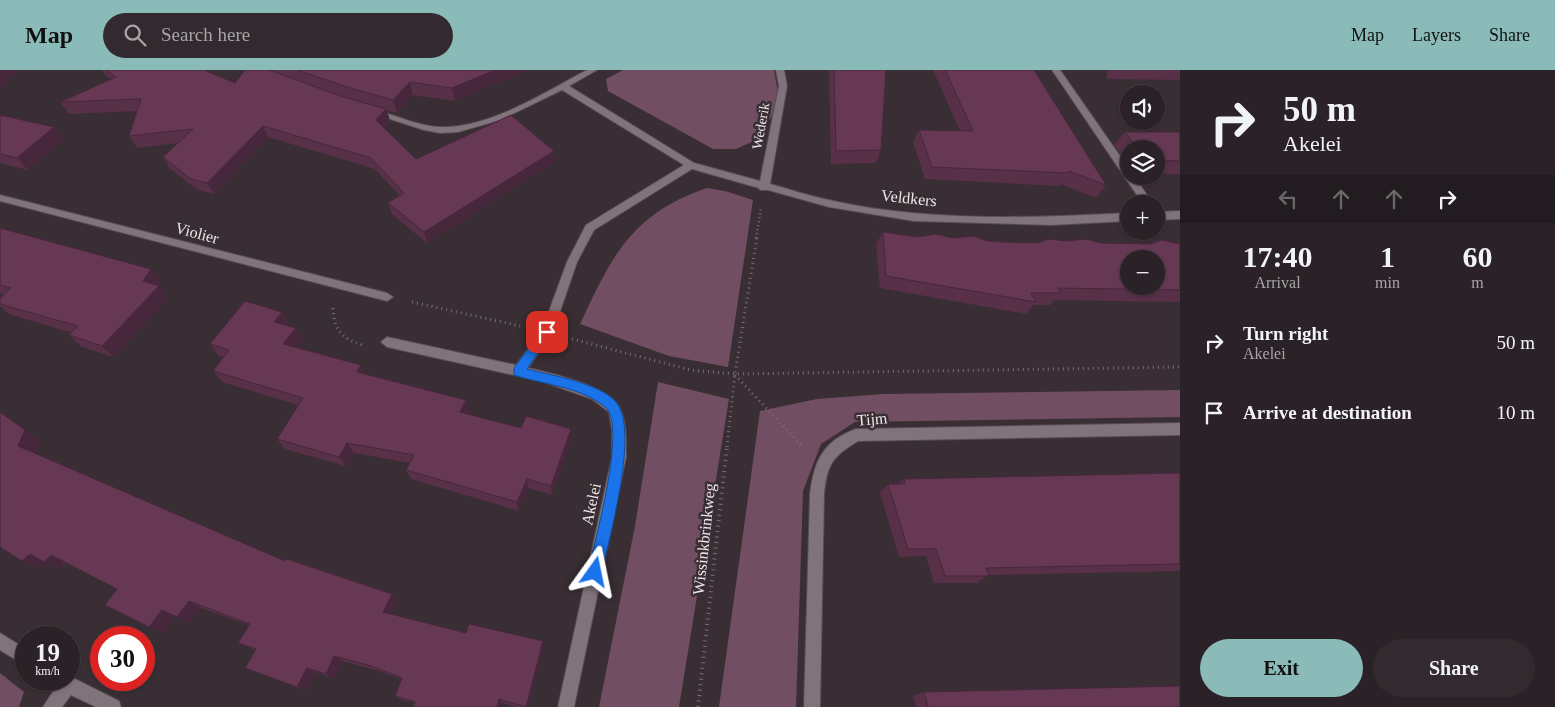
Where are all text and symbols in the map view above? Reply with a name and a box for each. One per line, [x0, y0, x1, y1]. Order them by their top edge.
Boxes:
search box [103, 13, 453, 58]
icon: search [121, 21, 149, 49]
text: Map [25, 22, 73, 48]
text: Search here [161, 24, 250, 45]
text: Map [1351, 25, 1384, 45]
text: Layers [1412, 25, 1461, 45]
text: Share [1489, 25, 1530, 45]
map controls [1120, 85, 1165, 295]
button: sound [1120, 85, 1165, 130]
icon: right [1200, 90, 1265, 155]
text: 50 m [1283, 90, 1356, 129]
street label: Wederik [750, 102, 772, 150]
text: Akelei [1283, 131, 1342, 156]
button: layers [1120, 140, 1165, 185]
icon: left [1274, 185, 1302, 213]
icon: ahead [1327, 185, 1355, 213]
icon: ahead [1380, 185, 1408, 213]
icon: right [1433, 185, 1461, 213]
street label: Veldkers [880, 187, 938, 209]
button: + [1120, 195, 1165, 240]
street label: Violier [173, 219, 221, 247]
text: 17:40 [1243, 240, 1313, 273]
text: 1 [1380, 240, 1395, 273]
text: 60 [1462, 240, 1492, 273]
button: − [1120, 250, 1165, 295]
text: Arrival [1254, 274, 1301, 291]
text: min [1375, 274, 1400, 291]
text: m [1471, 274, 1484, 291]
pin [526, 311, 568, 353]
icon: arrive [533, 318, 561, 346]
text: Turn right [1243, 323, 1328, 344]
icon: right [1200, 329, 1228, 357]
text: 50 m [1496, 332, 1535, 353]
text: Akelei [1243, 345, 1286, 362]
icon: arrive [1200, 399, 1228, 427]
text: Arrive at destination [1243, 402, 1412, 423]
text: 10 m [1496, 402, 1535, 423]
street label: Tijm [856, 409, 889, 430]
street label: Akelei [578, 481, 604, 527]
street label: Wissinkbrinkweg [690, 482, 719, 596]
position arrow [568, 545, 620, 597]
speed limit sign: 30 [90, 626, 155, 691]
text: 19 [35, 639, 60, 666]
button: Exit [1200, 639, 1363, 697]
button: Share [1373, 639, 1535, 697]
text: km/h [35, 664, 60, 678]

